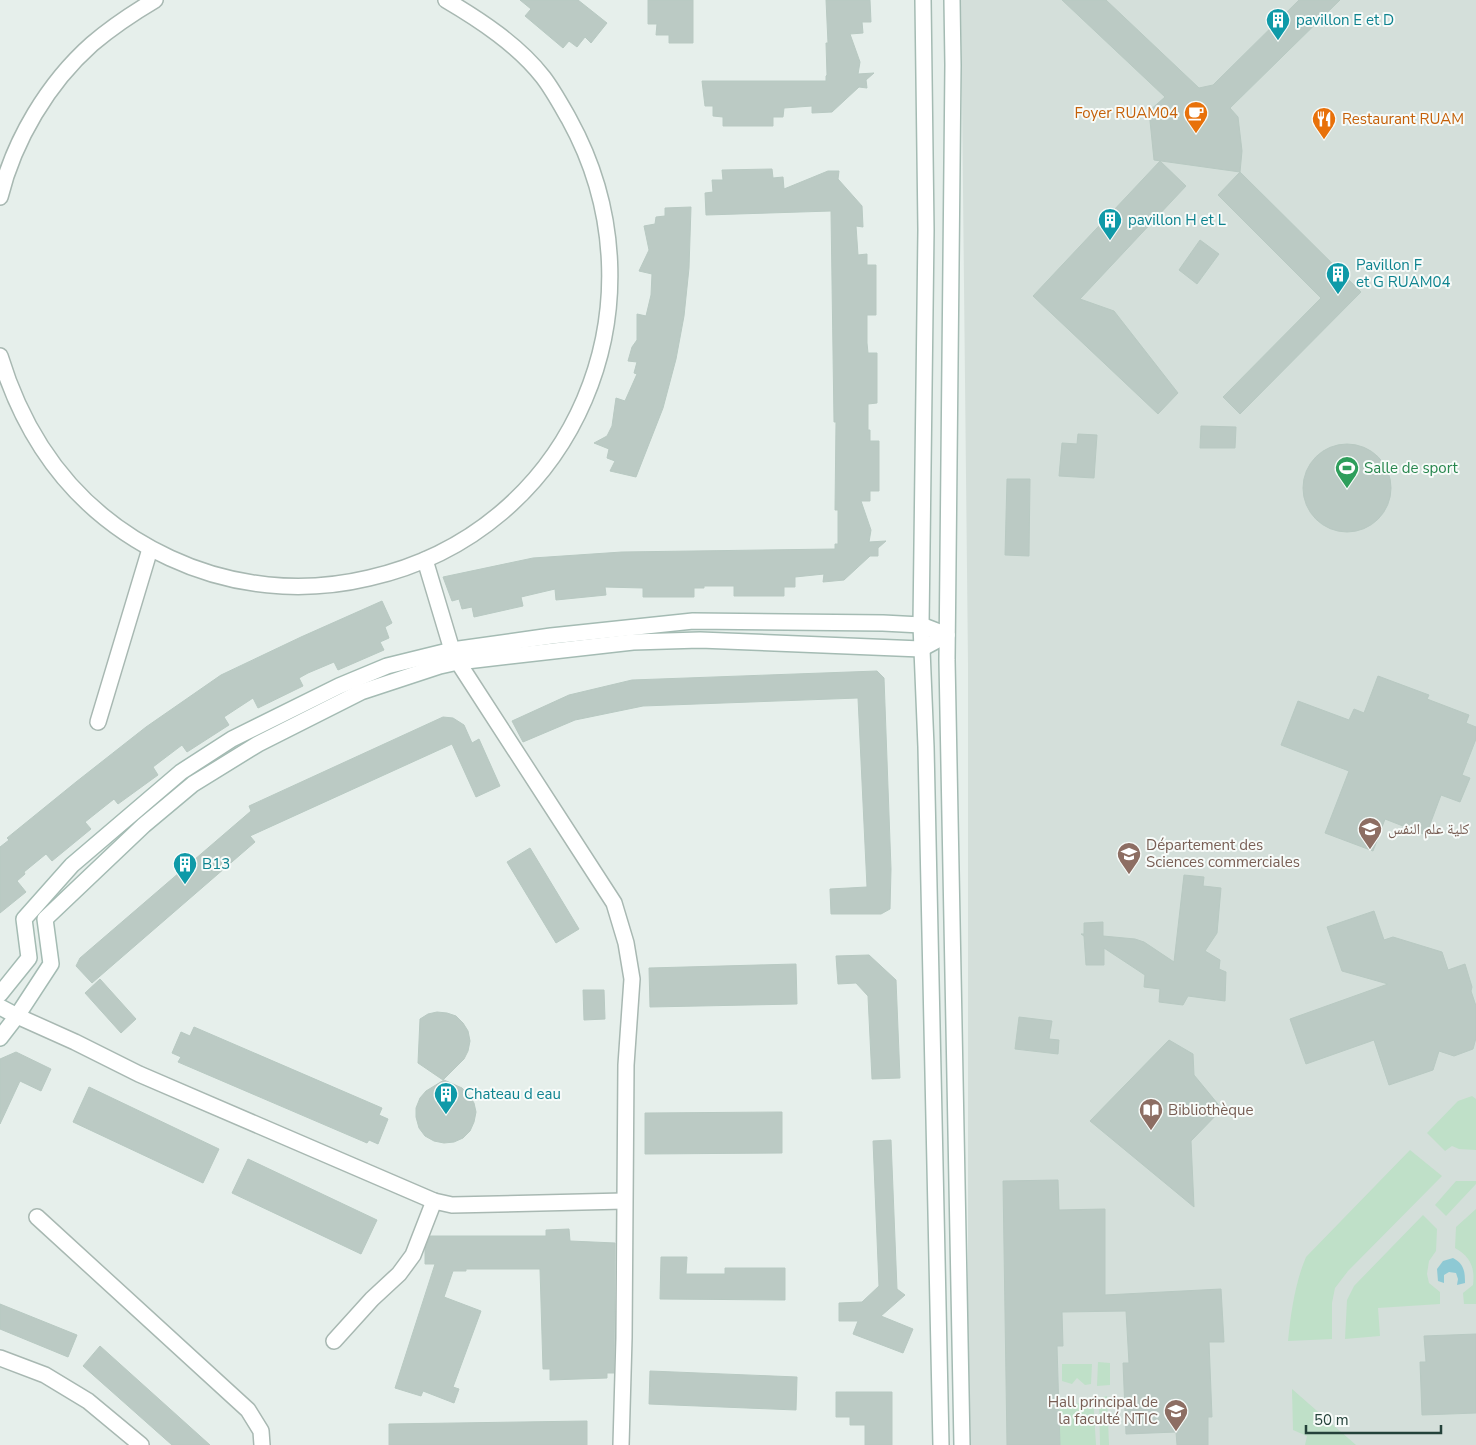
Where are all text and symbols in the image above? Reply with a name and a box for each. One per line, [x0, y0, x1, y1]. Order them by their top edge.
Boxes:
building icon: pavillon E et D [1265, 7, 1291, 41]
place label: pavillon E et D [1296, 10, 1394, 30]
cafe icon: Foyer RUAM04 [1183, 100, 1209, 134]
place label: Foyer RUAM04 [1074, 103, 1178, 123]
restaurant icon: Restaurant RUAM [1311, 106, 1337, 140]
place label: Restaurant RUAM [1342, 109, 1464, 129]
building icon: pavillon H et L [1097, 207, 1123, 241]
place label: pavillon H et L [1128, 210, 1226, 230]
place label: Pavillon F et G RUAM04 [1356, 255, 1450, 292]
building icon: Pavillon F et G RUAM04 [1325, 261, 1351, 295]
sports icon: Salle de sport [1334, 455, 1360, 489]
place label: Salle de sport [1364, 458, 1458, 478]
school or university icon: كلية علم النفس [1357, 816, 1383, 850]
place label: كلية علم النفس [1388, 819, 1469, 839]
place label: Département des Sciences commerciales [1146, 835, 1300, 872]
school or university icon: Département des Sciences commerciales [1116, 841, 1142, 875]
building icon: B13 [172, 851, 198, 885]
place label: B13 [202, 854, 230, 874]
building icon: Chateau d eau [433, 1081, 459, 1115]
place label: Chateau d eau [464, 1084, 561, 1104]
library icon: Bibliothèque [1138, 1097, 1164, 1131]
place label: Bibliothèque [1168, 1100, 1253, 1120]
place label: Hall principal de la faculté NTIC [1048, 1392, 1158, 1429]
school or university icon: Hall principal de la faculté NTIC [1163, 1398, 1189, 1432]
scale bar [1306, 1402, 1441, 1434]
text: 50 m [1314, 1410, 1349, 1430]

